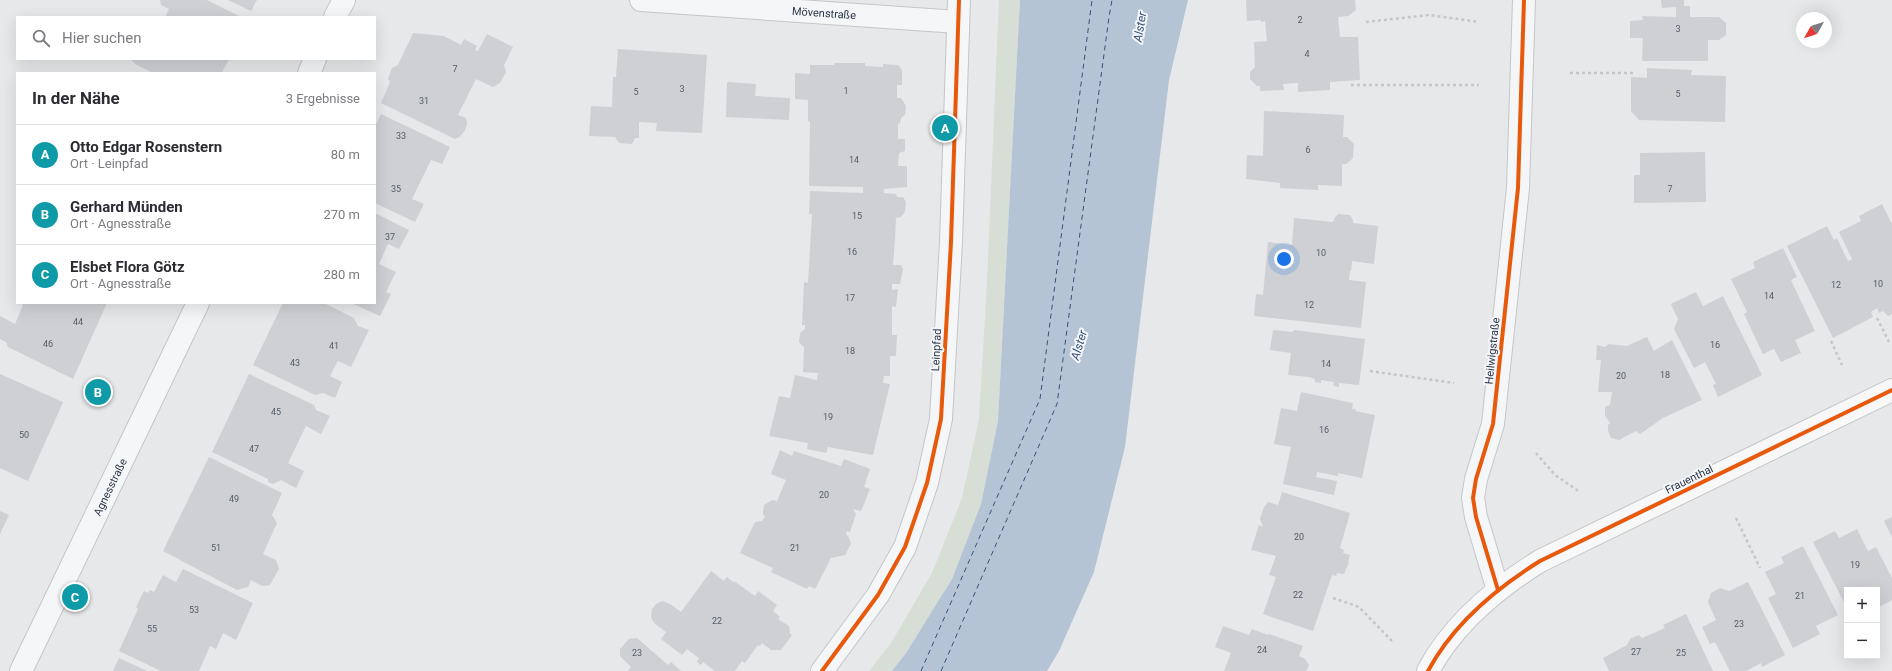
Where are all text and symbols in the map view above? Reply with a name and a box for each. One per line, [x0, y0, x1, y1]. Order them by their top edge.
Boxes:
street label: Mövenstraße [792, 5, 857, 22]
water label: Alster [1131, 10, 1149, 44]
north arrow [1796, 12, 1832, 48]
house number: 2 [1297, 15, 1303, 25]
search box [16, 16, 376, 60]
house number: 3 [1675, 24, 1681, 34]
icon: search [30, 27, 52, 49]
text: Hier suchen [62, 29, 141, 47]
house number: 4 [1304, 49, 1310, 59]
house number: 7 [452, 64, 458, 74]
house number: 3 [679, 84, 685, 94]
house number: 1 [843, 86, 849, 96]
house number: 5 [633, 87, 639, 97]
text: In der Nähe [32, 88, 120, 108]
house number: 5 [1675, 89, 1681, 99]
text: 3 Ergebnisse [286, 91, 360, 106]
house number: 31 [419, 96, 429, 106]
pin: A [932, 113, 958, 143]
house number: 33 [396, 131, 406, 141]
text: Otto Edgar Rosenstern [70, 138, 222, 156]
house number: 6 [1305, 145, 1311, 155]
text: A [41, 147, 49, 162]
text: 80 m [331, 147, 360, 162]
house number: 14 [849, 155, 859, 165]
text: Ort · Leinpfad [70, 156, 148, 171]
house number: 35 [391, 184, 401, 194]
house number: 7 [1667, 184, 1673, 194]
text: Gerhard Münden [70, 198, 183, 216]
text: B [41, 207, 49, 222]
text: 270 m [323, 207, 360, 222]
house number: 15 [852, 211, 862, 221]
text: Ort · Agnesstraße [70, 216, 171, 231]
house number: 37 [385, 232, 395, 242]
house number: 16 [847, 247, 857, 257]
house number: 10 [1316, 248, 1326, 258]
your location [1274, 249, 1294, 269]
text: Elsbet Flora Götz [70, 258, 185, 276]
text: C [41, 267, 49, 282]
text: 280 m [323, 267, 360, 282]
text: Ort · Agnesstraße [70, 276, 171, 291]
house number: 10 [1873, 279, 1883, 289]
house number: 12 [1831, 280, 1841, 290]
house number: 14 [1764, 291, 1774, 301]
house number: 17 [845, 293, 855, 303]
house number: 12 [1304, 300, 1314, 310]
house number: 44 [73, 317, 83, 327]
street label: Heilwigstraße [1483, 317, 1502, 385]
water label: Alster [1068, 327, 1090, 363]
street label: Leinpfad [929, 328, 944, 372]
house number: 46 [43, 339, 53, 349]
house number: 16 [1710, 340, 1720, 350]
house number: 41 [329, 341, 339, 351]
house number: 18 [845, 346, 855, 356]
house number: 43 [290, 358, 300, 368]
house number: 14 [1321, 359, 1331, 369]
house number: 18 [1660, 370, 1670, 380]
house number: 20 [1616, 371, 1626, 381]
pin: B [85, 377, 111, 407]
house number: 45 [271, 407, 281, 417]
house number: 19 [823, 412, 833, 422]
house number: 16 [1319, 425, 1329, 435]
house number: 50 [19, 430, 29, 440]
house number: 47 [249, 444, 259, 454]
street label: Agnesstraße [91, 456, 130, 518]
street label: Frauenthal [1663, 462, 1715, 497]
house number: 20 [819, 490, 829, 500]
house number: 49 [229, 494, 239, 504]
house number: 20 [1294, 532, 1304, 542]
house number: 51 [211, 543, 221, 553]
house number: 21 [790, 543, 800, 553]
house number: 19 [1850, 560, 1860, 570]
pin: C [62, 582, 88, 612]
map controls [1844, 587, 1880, 659]
button: + [1844, 587, 1880, 623]
house number: 22 [1293, 590, 1303, 600]
house number: 21 [1795, 591, 1805, 601]
house number: 53 [189, 605, 199, 615]
house number: 22 [712, 616, 722, 626]
house number: 23 [1734, 619, 1744, 629]
button: − [1844, 623, 1880, 659]
house number: 55 [147, 624, 157, 634]
house number: 24 [1257, 645, 1267, 655]
house number: 27 [1631, 647, 1641, 657]
house number: 23 [632, 648, 642, 658]
house number: 25 [1676, 648, 1686, 658]

